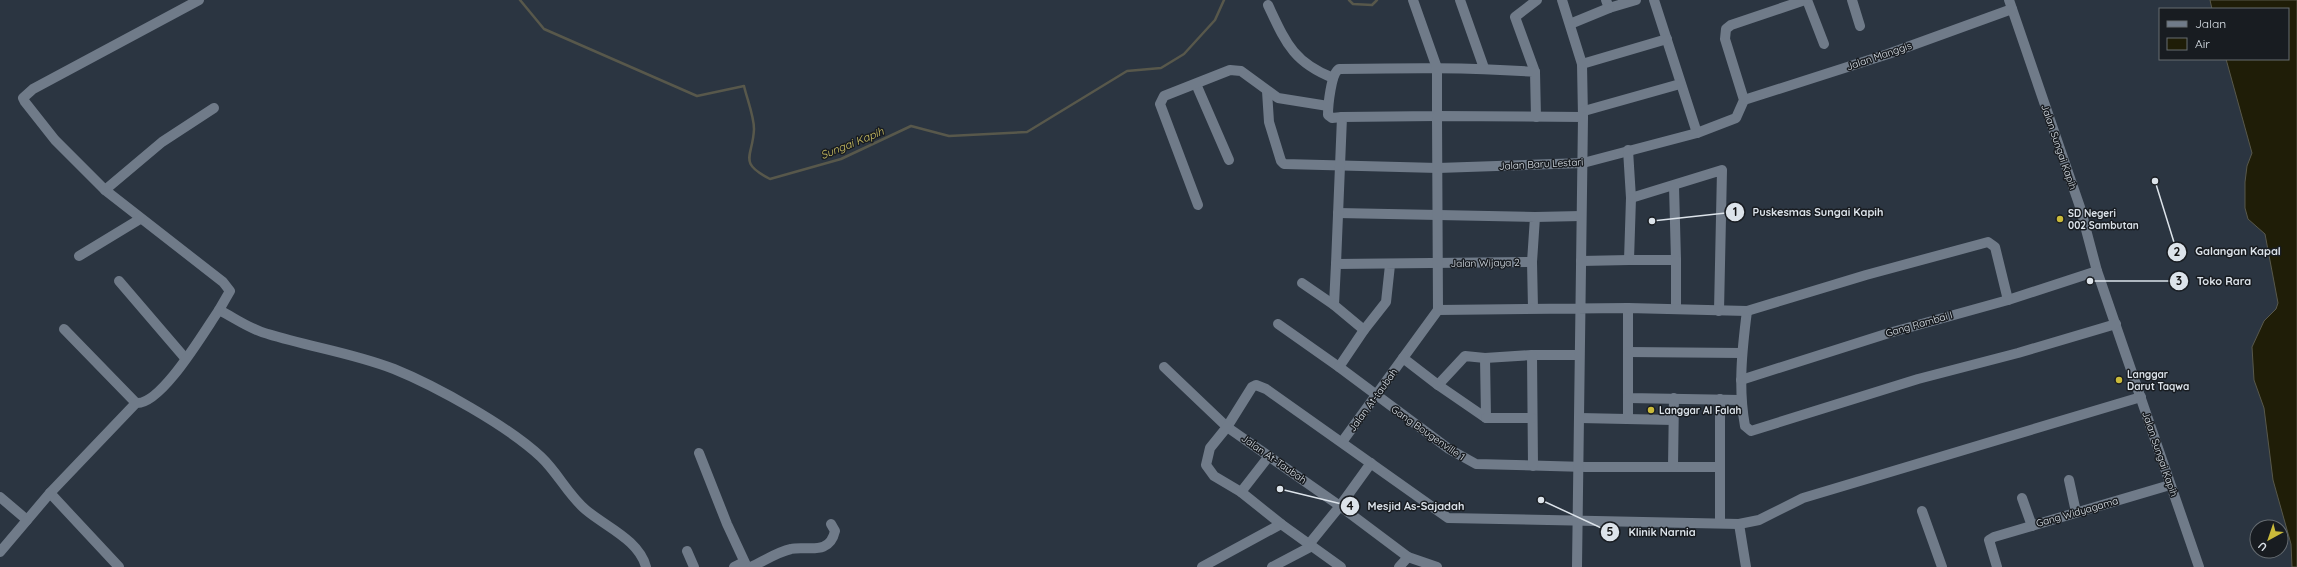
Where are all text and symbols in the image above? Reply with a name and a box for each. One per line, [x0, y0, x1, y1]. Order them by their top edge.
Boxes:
legend [2159, 8, 2289, 60]
text: Jalan [2195, 16, 2226, 31]
text: Air [2195, 36, 2210, 51]
street label: Jalan Manggis [1845, 39, 1914, 73]
street label: Jalan Sungai Kapih [2038, 103, 2080, 191]
water label: Sungai Kapih [818, 124, 886, 162]
street label: Jalan Baru Lestari [1498, 155, 1584, 173]
callout: Puskesmas Sungai Kapih [1725, 200, 1892, 223]
text: 1 [1733, 204, 1737, 219]
text: Puskesmas Sungai Kapih [1753, 205, 1883, 219]
place label: SD Negeri 002 Sambutan [2068, 207, 2139, 232]
marker: SD Negeri 002 Sambutan [2055, 214, 2065, 224]
callout: Galangan Kapal [2167, 240, 2289, 263]
text: 2 [2174, 244, 2181, 259]
text: Galangan Kapal [2195, 244, 2281, 258]
street label: Jalan Wijaya 2 [1450, 256, 1520, 270]
callout: Toko Rara [2169, 269, 2259, 292]
text: 3 [2176, 273, 2182, 288]
text: Toko Rara [2197, 274, 2251, 288]
street label: Gang Rambai I [1884, 308, 1954, 340]
street label: Jalan At-taubah [1346, 366, 1400, 434]
place label: Langgar Darut Taqwa [2127, 368, 2189, 393]
marker: Langgar Darut Taqwa [2114, 375, 2124, 385]
street label: Gang Bougenville 1 [1388, 403, 1468, 463]
place label: Langgar Al Falah [1659, 404, 1742, 417]
marker: Langgar Al Falah [1646, 405, 1656, 415]
street label: Jalan Sungai Kapih [2139, 410, 2181, 498]
street label: Jalan At-Taubah [1239, 432, 1309, 486]
street label: Gang Widyagama [2034, 494, 2120, 530]
callout: Mesjid As-Sajadah [1340, 495, 1473, 518]
text: 4 [1346, 498, 1354, 513]
text: Mesjid As-Sajadah [1368, 499, 1464, 513]
north arrow [2249, 519, 2289, 559]
callout: Klinik Narnia [1600, 521, 1704, 544]
text: 5 [1607, 524, 1614, 539]
text: Klinik Narnia [1628, 525, 1696, 539]
text: U [2255, 539, 2270, 555]

